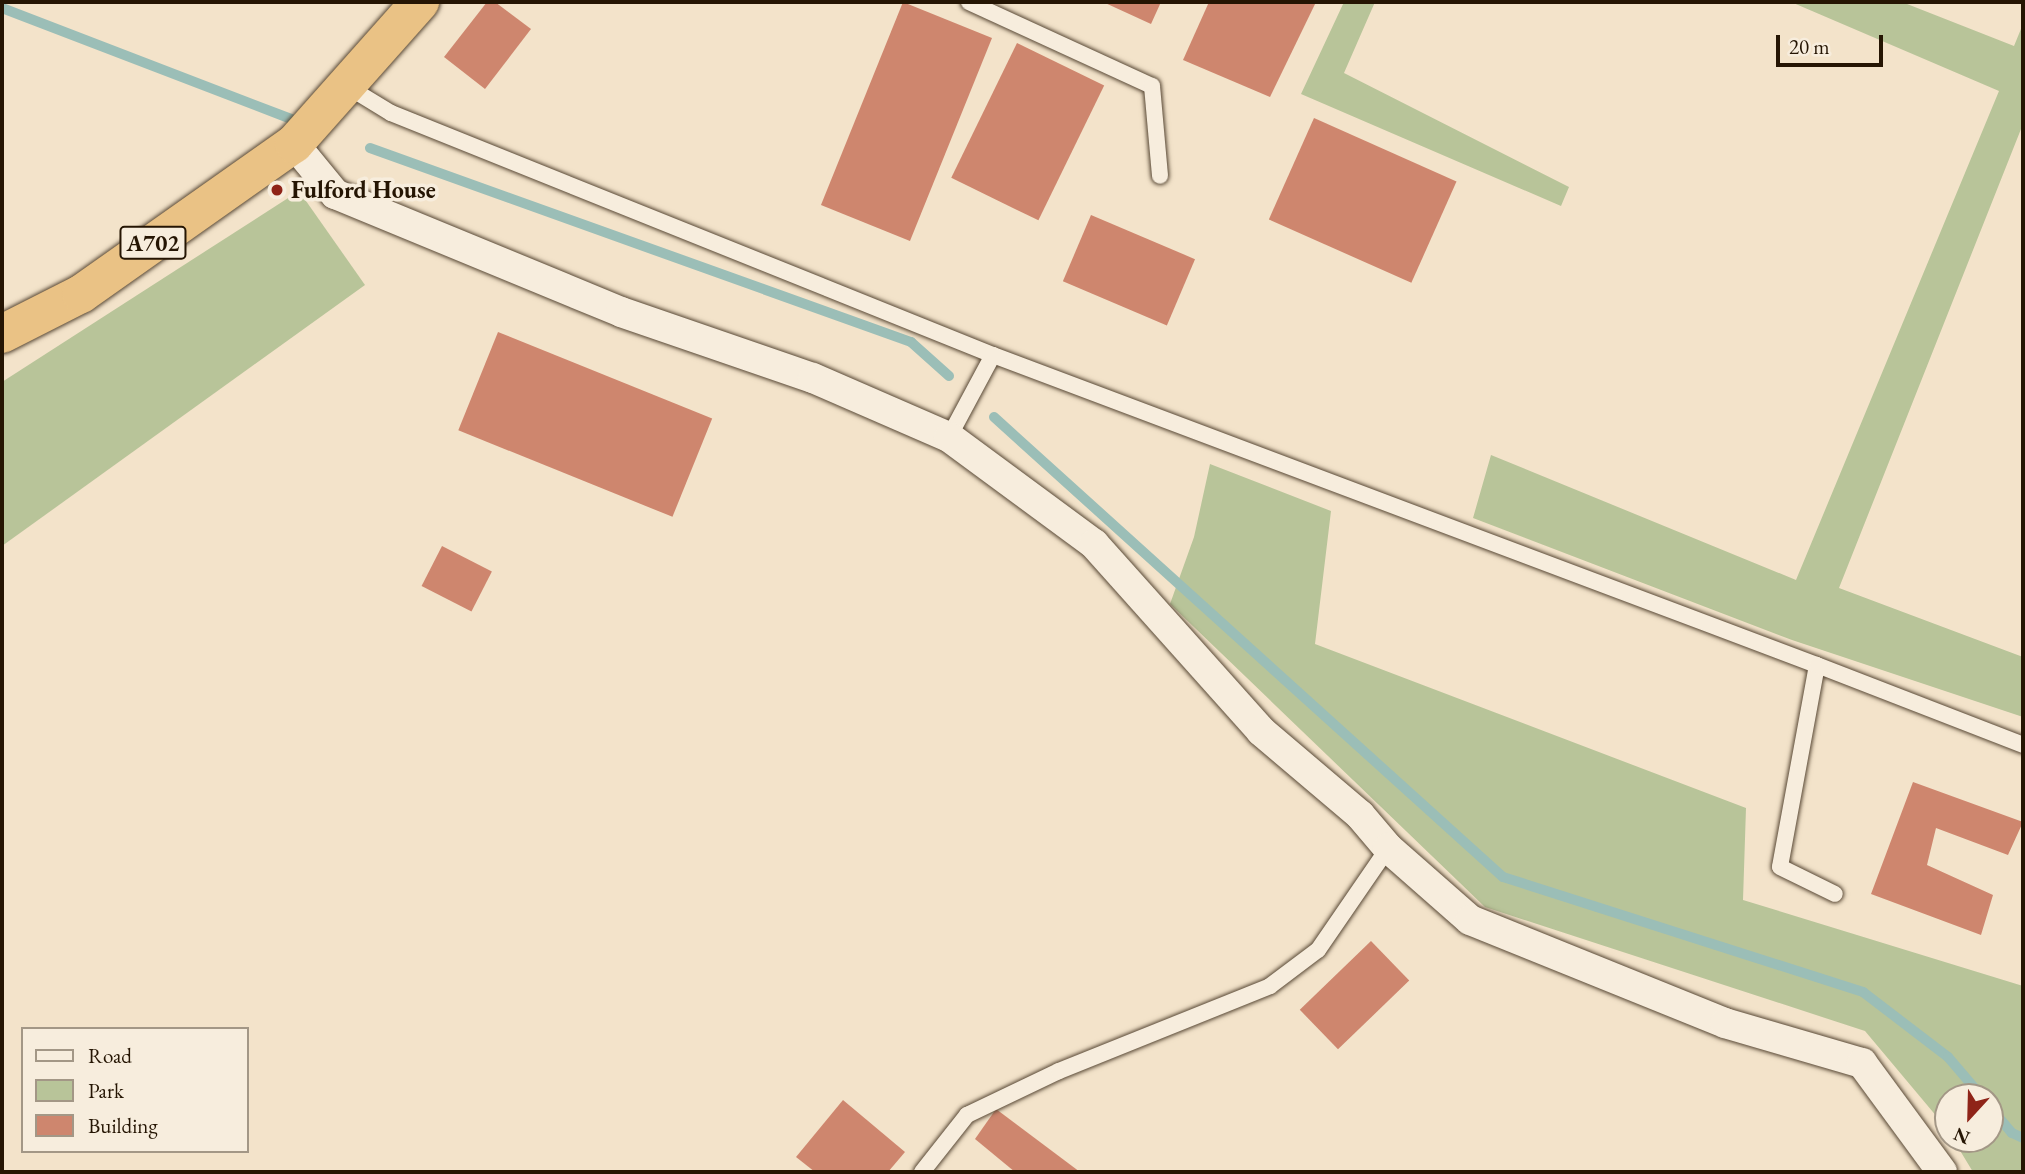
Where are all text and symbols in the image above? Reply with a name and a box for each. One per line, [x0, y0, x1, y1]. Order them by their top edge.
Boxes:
scale bar [1780, 21, 1887, 65]
text: 20 m [1789, 33, 1830, 60]
place label: Fulford House [291, 176, 436, 204]
marker: Fulford House [269, 182, 285, 198]
road number: A702 [118, 224, 188, 262]
legend [21, 1027, 248, 1153]
text: Road [88, 1042, 132, 1069]
text: Park [88, 1077, 124, 1104]
north arrow [1934, 1083, 2004, 1153]
text: Building [88, 1112, 158, 1139]
text: N [1950, 1122, 1974, 1151]

